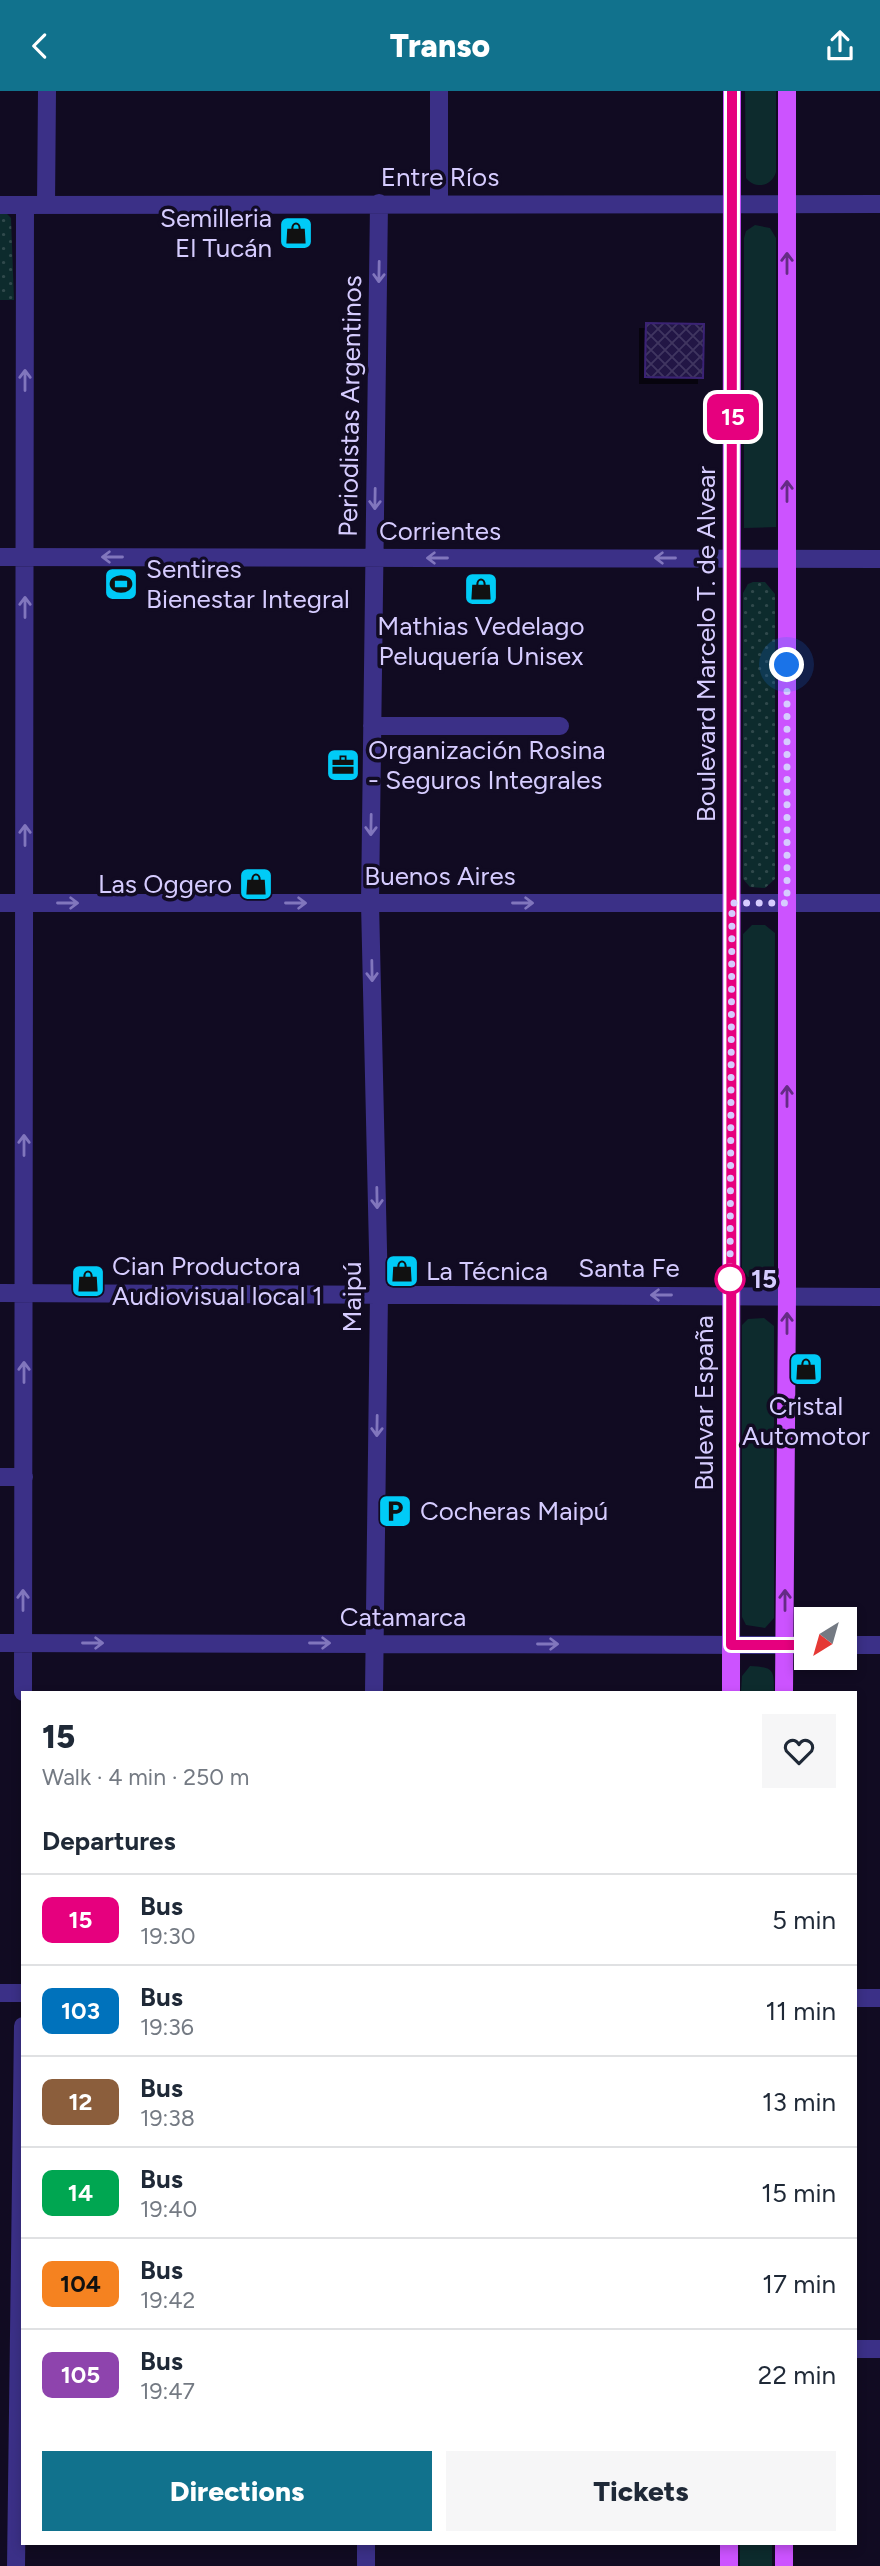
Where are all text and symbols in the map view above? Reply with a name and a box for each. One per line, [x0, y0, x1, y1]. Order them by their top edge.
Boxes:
icon: back [21, 27, 59, 65]
text: Transo [390, 27, 490, 65]
icon: share [821, 27, 859, 65]
street label: Entre Ríos [381, 161, 499, 193]
place label: Semilleria El Tucán [160, 202, 272, 264]
shop icon: Semilleria El Tucán [277, 214, 315, 252]
one-way arrow [780, 252, 794, 275]
one-way arrow [372, 260, 385, 283]
street label: Periodistas Argentinos [332, 275, 368, 537]
one-way arrow [18, 368, 32, 391]
line badge: 15 [702, 394, 764, 440]
text: 15 [721, 402, 745, 431]
street label: Boulevard Marcelo T. de Alvear [690, 466, 722, 822]
one-way arrow [780, 479, 794, 502]
one-way arrow [369, 487, 382, 510]
street label: Corrientes [379, 515, 501, 547]
one-way arrow [100, 550, 123, 564]
one-way arrow [426, 551, 449, 565]
one-way arrow [653, 551, 676, 565]
place label: Sentires Bienestar Integral [146, 553, 350, 615]
sports icon: Sentires Bienestar Integral [102, 565, 140, 603]
shop icon: Mathias Vedelago Peluquería Unisex [462, 570, 500, 608]
one-way arrow [18, 596, 32, 619]
place label: Mathias Vedelago Peluquería Unisex [377, 610, 585, 672]
your location [769, 647, 804, 682]
place label: Organización Rosina - Seguros Integrales [368, 734, 605, 796]
office icon: Organización Rosina - Seguros Integrales [324, 746, 362, 784]
one-way arrow [364, 813, 378, 836]
one-way arrow [18, 823, 32, 846]
street label: Buenos Aires [364, 860, 516, 892]
shop icon: Las Oggero [237, 865, 275, 903]
place label: Las Oggero [98, 868, 232, 900]
one-way arrow [56, 896, 79, 910]
one-way arrow [284, 896, 307, 910]
one-way arrow [511, 896, 534, 910]
one-way arrow [365, 959, 379, 982]
one-way arrow [780, 1084, 794, 1107]
one-way arrow [17, 1133, 31, 1156]
one-way arrow [370, 1187, 384, 1210]
place label: Cian Productora Audiovisual local 1 [112, 1250, 323, 1312]
shop icon: La Técnica [383, 1252, 421, 1290]
street label: Santa Fe [578, 1252, 680, 1284]
place label: La Técnica [426, 1255, 548, 1287]
street label: Maipú [336, 1261, 368, 1333]
shop icon: Cian Productora Audiovisual local 1 [69, 1262, 107, 1300]
place label: 15 [751, 1263, 777, 1295]
marker: 15 [715, 1264, 745, 1294]
one-way arrow [650, 1288, 673, 1302]
one-way arrow [780, 1312, 794, 1335]
street label: Bulevar España [688, 1315, 720, 1491]
shop icon: Cristal Automotor [787, 1350, 825, 1388]
one-way arrow [17, 1361, 31, 1384]
place label: Cristal Automotor [742, 1390, 870, 1452]
one-way arrow [370, 1414, 384, 1437]
parking icon: Cocheras Maipú [376, 1492, 414, 1530]
place label: Cocheras Maipú [420, 1495, 608, 1527]
one-way arrow [16, 1588, 30, 1611]
one-way arrow [778, 1588, 792, 1611]
street label: Catamarca [340, 1601, 466, 1633]
north arrow [794, 1607, 858, 1669]
map controls [794, 1607, 857, 1670]
one-way arrow [81, 1636, 104, 1650]
one-way arrow [308, 1636, 331, 1650]
one-way arrow [536, 1637, 559, 1651]
button: heart [762, 1714, 836, 1788]
text: 15 [42, 1717, 75, 1756]
text: Walk · 4 min · 250 m [42, 1763, 249, 1791]
text: Departures [42, 1825, 176, 1857]
text: Bus [140, 1890, 183, 1922]
text: 5 min [772, 1904, 836, 1936]
text: 15 [68, 1905, 93, 1934]
text: 19:30 [140, 1922, 196, 1950]
text: Bus [140, 1981, 183, 2013]
text: 11 min [765, 1995, 836, 2027]
text: 103 [61, 1996, 100, 2025]
text: 19:36 [140, 2013, 194, 2041]
text: Bus [140, 2072, 183, 2104]
text: 13 min [762, 2086, 836, 2118]
text: 12 [68, 2087, 93, 2116]
text: 19:38 [140, 2104, 195, 2132]
text: Bus [140, 2163, 183, 2195]
text: 15 min [761, 2177, 836, 2209]
text: 14 [68, 2178, 93, 2207]
text: 19:40 [140, 2195, 197, 2223]
text: Bus [140, 2254, 183, 2286]
text: 17 min [762, 2268, 836, 2300]
text: 104 [60, 2269, 101, 2298]
text: 19:42 [140, 2286, 195, 2314]
text: Bus [140, 2345, 183, 2377]
text: 22 min [758, 2359, 836, 2391]
text: 105 [61, 2360, 100, 2389]
text: 19:47 [140, 2377, 195, 2405]
button: Directions [42, 2451, 432, 2531]
button: Tickets [446, 2451, 836, 2531]

